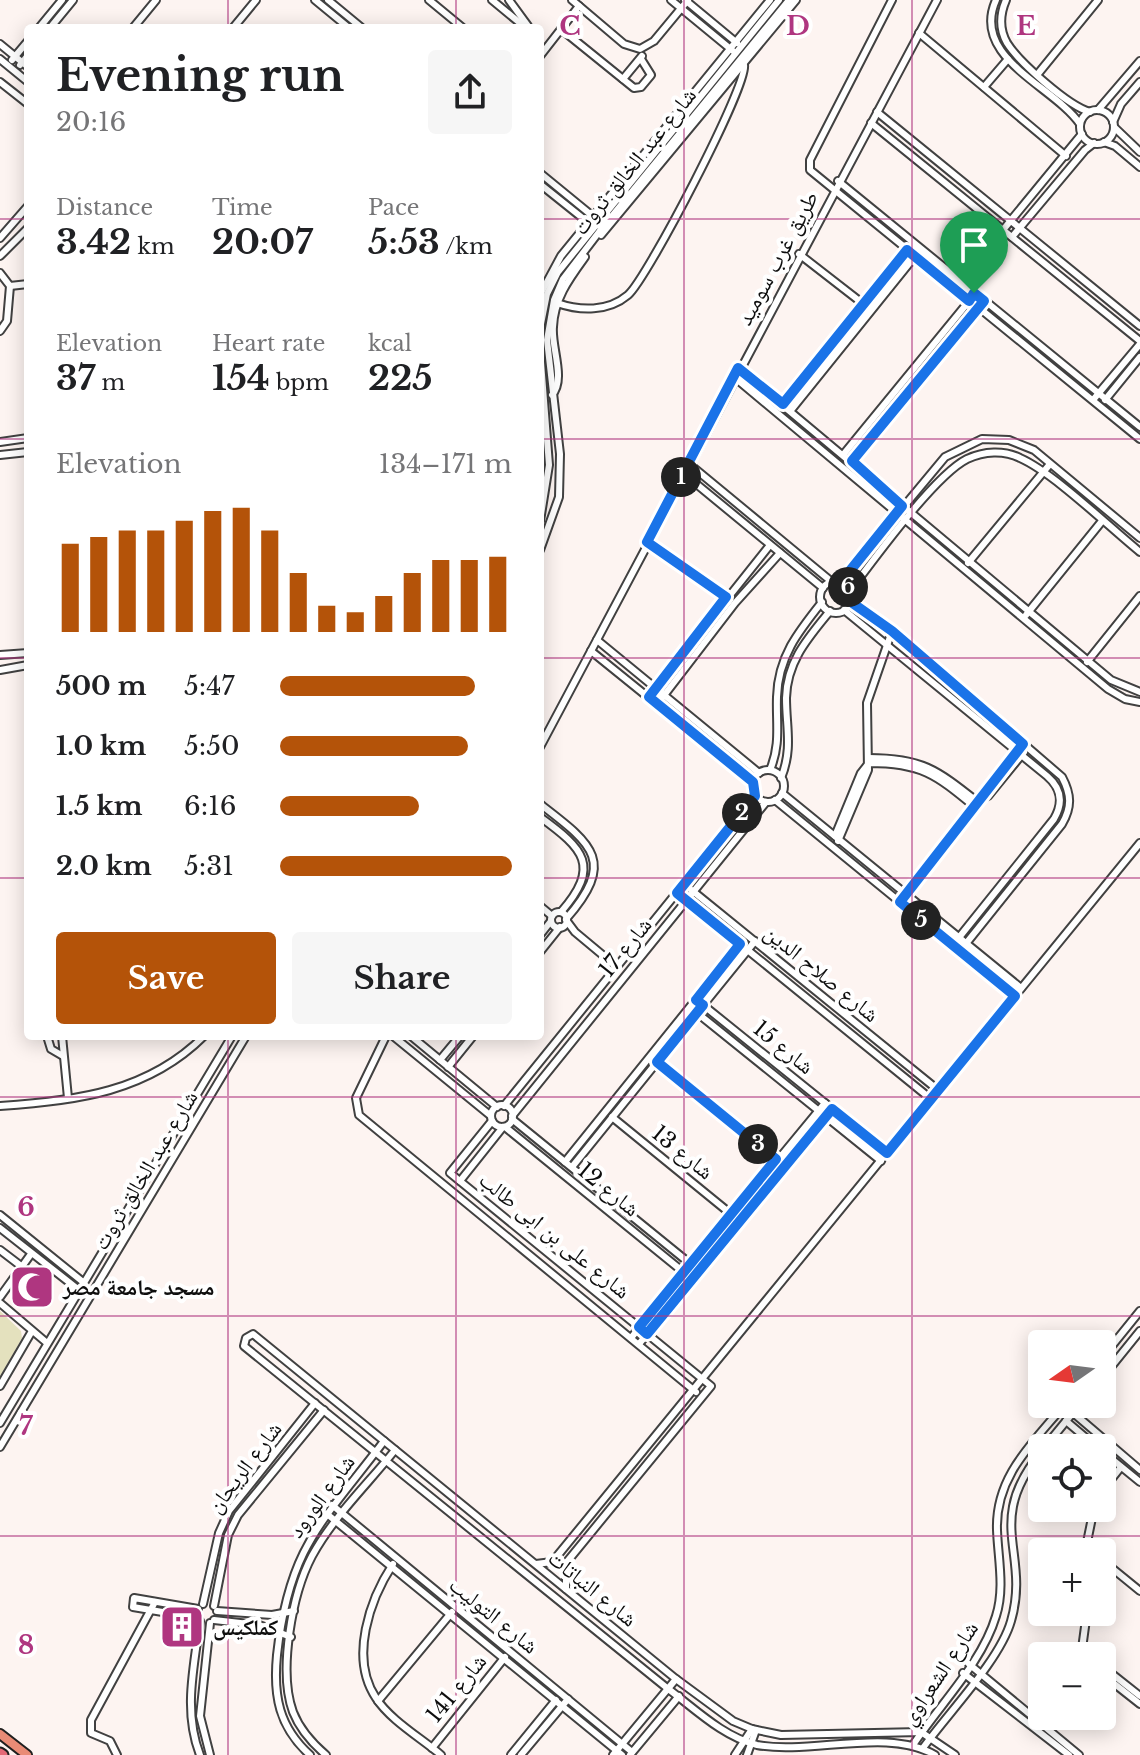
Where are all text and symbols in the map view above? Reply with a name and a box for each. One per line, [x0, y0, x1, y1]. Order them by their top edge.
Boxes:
text: C [559, 10, 581, 42]
text: D [786, 10, 810, 42]
text: E [1016, 10, 1036, 42]
text: Evening run [56, 48, 344, 103]
button: share [428, 50, 512, 134]
street label: شارع عبد الخالق ثروت [567, 82, 702, 240]
text: 20:16 [56, 106, 126, 138]
street label: طريق غرب سوميد [731, 187, 824, 330]
text: Distance [56, 194, 153, 221]
text: Time [212, 194, 273, 221]
text: Pace [368, 194, 419, 221]
pin [940, 211, 1008, 293]
text: 3.42 [56, 221, 131, 263]
text: 20:07 [212, 221, 313, 263]
text: 5:53 [368, 221, 440, 263]
icon: arrive [952, 223, 996, 267]
text: km [131, 233, 175, 260]
text: /km [440, 233, 493, 260]
text: Elevation [56, 330, 162, 357]
text: Heart rate [212, 330, 325, 357]
text: kcal [368, 330, 412, 357]
text: 37 [56, 357, 95, 399]
text: 154 [212, 357, 270, 399]
text: 225 [368, 357, 433, 399]
text: m [95, 369, 125, 396]
text: bpm [270, 369, 329, 396]
text: Elevation [56, 448, 182, 480]
text: 134–171 m [379, 448, 512, 480]
pin: 1 [661, 457, 701, 497]
text: 1 [676, 463, 686, 490]
pin: 6 [828, 567, 868, 607]
text: 6 [841, 573, 855, 600]
text: 500 m [56, 670, 146, 702]
text: 5:47 [184, 670, 234, 702]
text: 1.0 km [56, 730, 146, 762]
text: 5:50 [184, 730, 240, 762]
text: 1.5 km [56, 790, 143, 822]
text: 6:16 [184, 790, 236, 822]
pin: 2 [722, 793, 762, 833]
text: 2 [735, 799, 749, 826]
text: 2.0 km [56, 850, 152, 882]
text: 5:31 [184, 850, 234, 882]
pin: 5 [901, 900, 941, 940]
text: 5 [914, 906, 928, 933]
street label: شارع 17 [593, 912, 658, 983]
street label: شارع صلاح الدين [759, 919, 885, 1028]
button: Save [56, 932, 276, 1024]
button: Share [292, 932, 512, 1024]
street label: شارع 15 [748, 1015, 820, 1080]
street label: شارع عبد الخالق ثروت [87, 1086, 204, 1255]
street label: شارع 13 [646, 1119, 719, 1185]
pin: 3 [738, 1124, 778, 1164]
text: 3 [751, 1130, 765, 1157]
street label: شارع 12 [572, 1156, 645, 1222]
street label: شارع على بن ابى طالب [474, 1166, 636, 1305]
text: 6 [17, 1191, 35, 1223]
mosque icon: مسجد جامعة مصر [8, 1263, 56, 1311]
place label: مسجد جامعة مصر [62, 1274, 214, 1301]
north arrow [1028, 1330, 1116, 1418]
map controls [1028, 1330, 1116, 1730]
text: 7 [19, 1410, 33, 1442]
street label: شارع الريحان [201, 1416, 288, 1518]
button: locate [1028, 1434, 1116, 1522]
street label: شارع الورود [282, 1449, 361, 1543]
button: + [1028, 1538, 1116, 1626]
street label: شارع النباتات [543, 1544, 643, 1632]
street label: شارع التوليب [444, 1571, 544, 1659]
building icon: كملكيس [158, 1603, 206, 1651]
place label: كملكيس [213, 1614, 279, 1641]
street label: شارع الشعراوي [895, 1616, 987, 1732]
text: 8 [18, 1629, 34, 1661]
button: − [1028, 1642, 1116, 1730]
street label: شارع 141 [421, 1648, 492, 1728]

